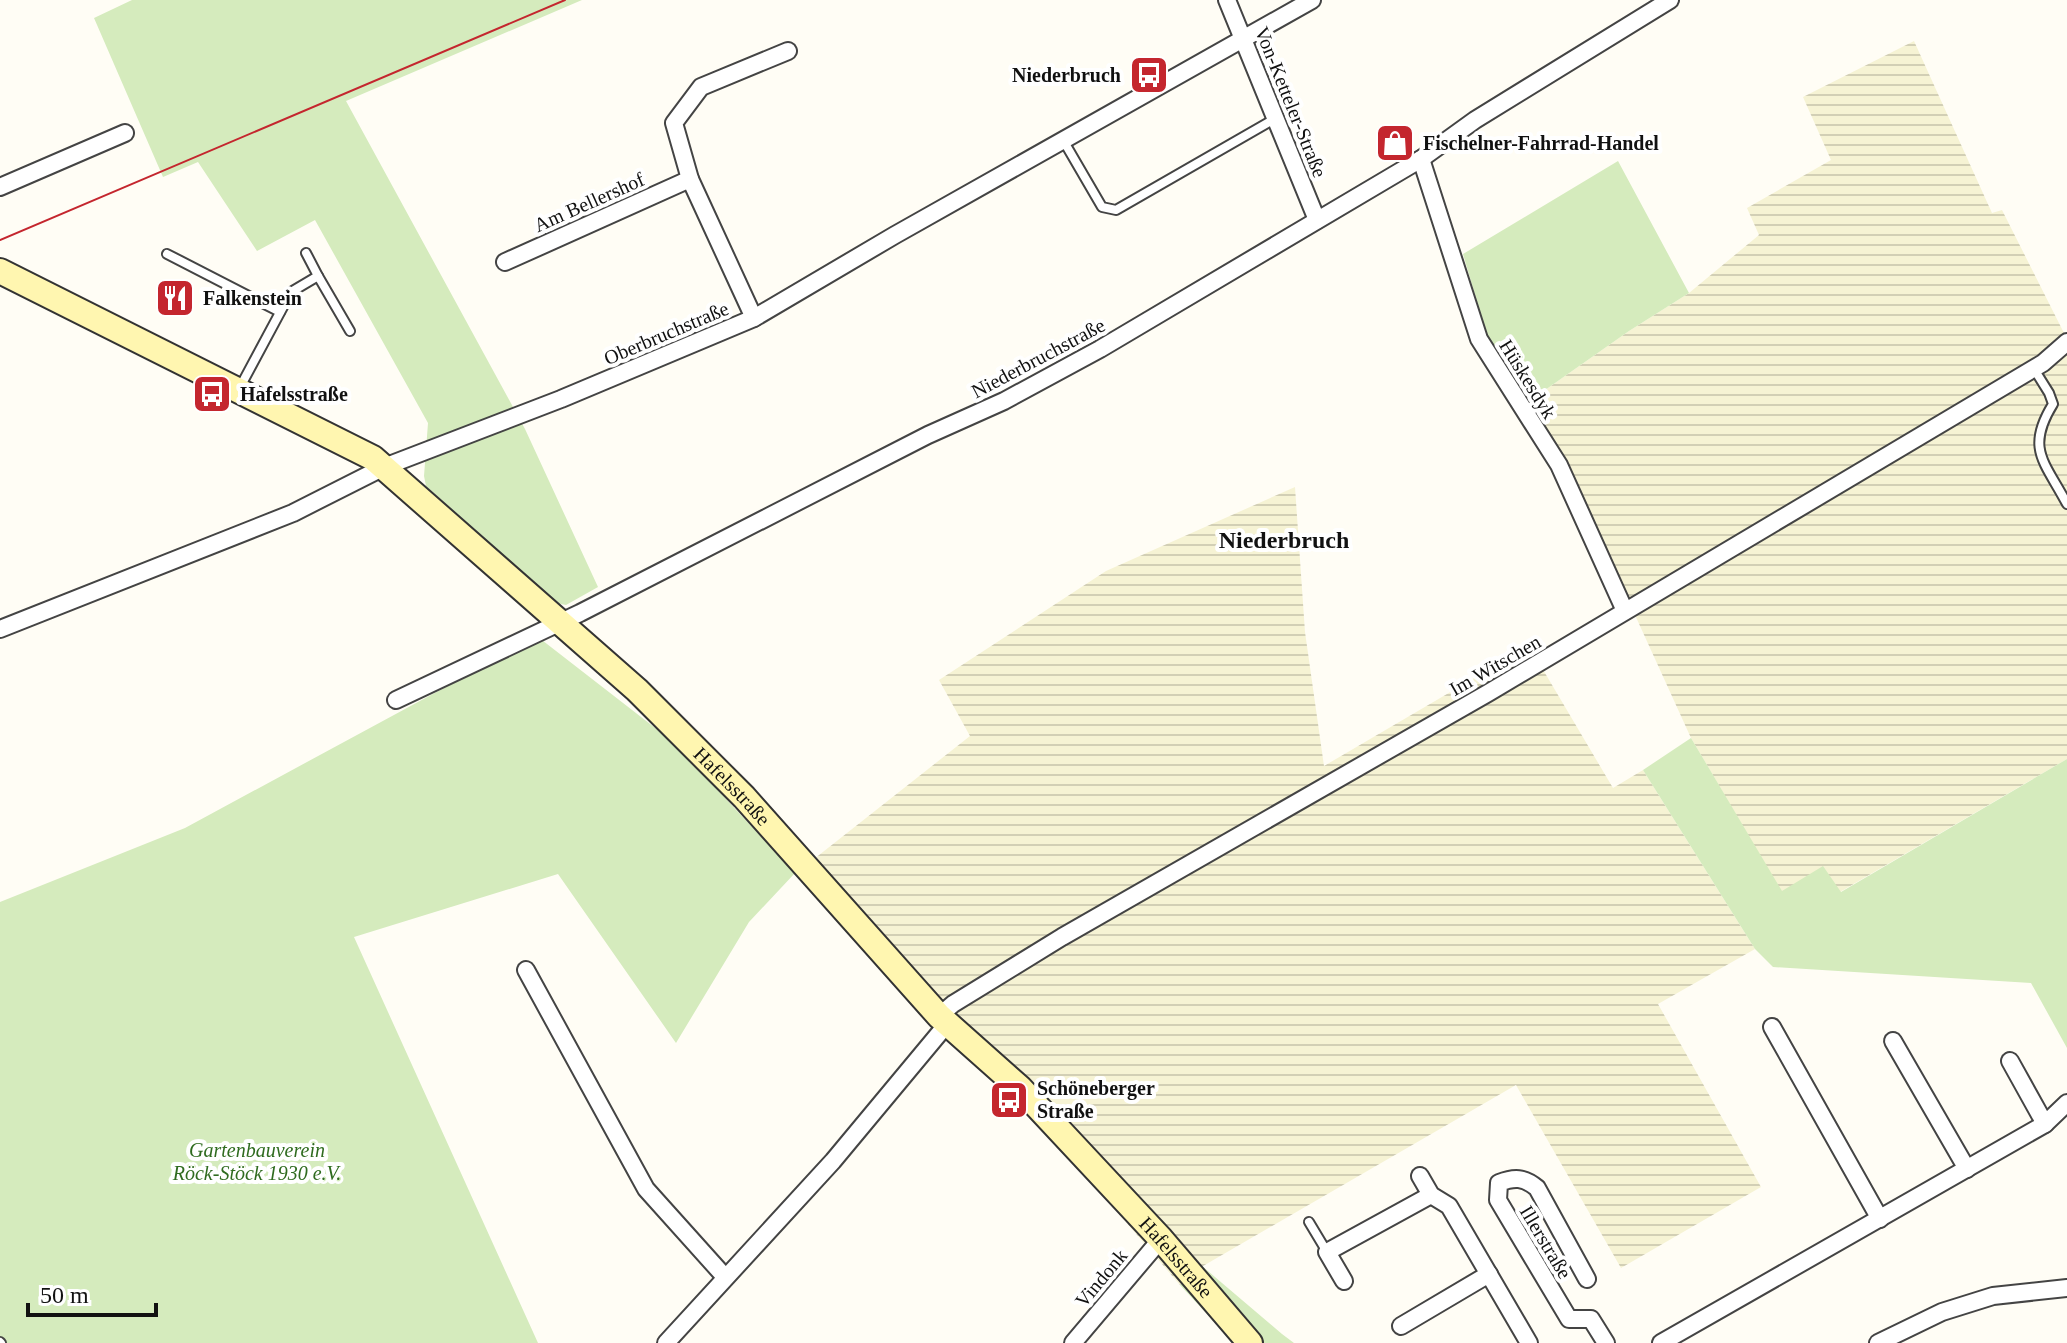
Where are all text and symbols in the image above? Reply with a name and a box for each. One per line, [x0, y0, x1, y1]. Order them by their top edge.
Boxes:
street label: Von-Ketteler-Straße [1251, 24, 1331, 181]
bus stop icon: Niederbruch [1128, 54, 1170, 96]
place label: Niederbruch [1012, 64, 1121, 86]
shop icon: Fischelner-Fahrrad-Handel [1374, 122, 1416, 164]
place label: Fischelner-Fahrrad-Handel [1423, 132, 1659, 154]
street label: Am Bellershof [530, 168, 648, 236]
restaurant icon: Falkenstein [154, 277, 196, 319]
place label: Falkenstein [203, 287, 302, 309]
street label: Oberbruchstraße [600, 297, 732, 369]
street label: Niederbruchstraße [968, 314, 1108, 402]
street label: Hüskesdyk [1494, 335, 1561, 423]
bus stop icon: Hafelsstraße [191, 373, 233, 415]
place label: Hafelsstraße [240, 383, 348, 405]
district label: Niederbruch [1219, 527, 1349, 553]
street label: Im Witschen [1446, 630, 1544, 700]
street label: Hafelsstraße [690, 743, 775, 830]
place label: Schöneberger Straße [1037, 1077, 1155, 1122]
bus stop icon: Schöneberger Straße [988, 1079, 1030, 1121]
park label: Gartenbauverein Röck-Stöck 1930 e.V. [172, 1139, 342, 1184]
street label: Illerstraße [1516, 1202, 1576, 1283]
street label: Hafelsstraße [1135, 1212, 1217, 1302]
street label: Vindonk [1070, 1245, 1132, 1311]
scale bar [28, 1267, 156, 1317]
text: 50 m [40, 1282, 89, 1308]

